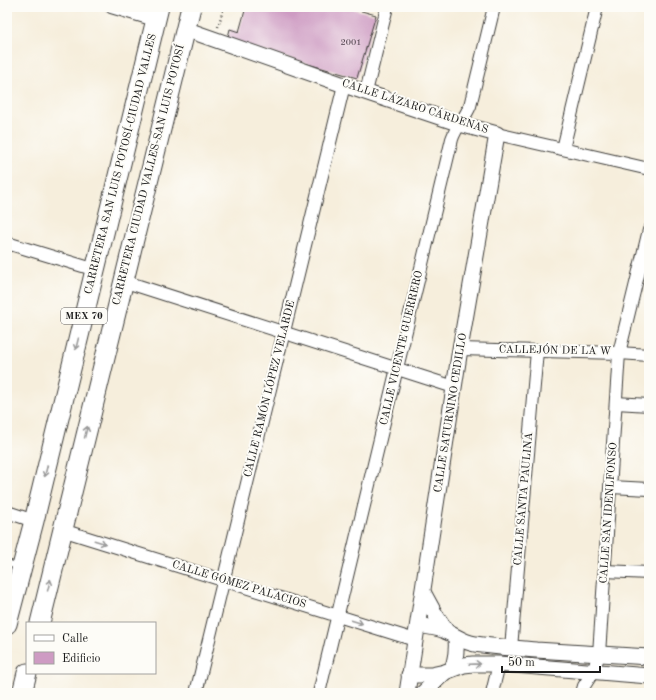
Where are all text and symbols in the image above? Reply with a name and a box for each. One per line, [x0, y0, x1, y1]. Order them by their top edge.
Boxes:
street label: CARRETERA SAN LUIS POTOSÍ-CIUDAD VALLES [81, 32, 159, 295]
house number: 2001 [341, 38, 361, 47]
street label: CARRETERA CIUDAD VALLES-SAN LUIS POTOSÍ [109, 43, 187, 306]
street label: CALLE LÁZARO CÁRDENAS [340, 76, 490, 136]
street label: CALLE VICENTE GUERRERO [379, 269, 425, 426]
street label: CALLE RAMÓN LÓPEZ VELARDE [241, 299, 297, 478]
road number: MEX 70 [61, 308, 107, 324]
street label: CALLE SATURNINO CEDILLO [433, 332, 469, 494]
one-way arrow [73, 338, 81, 351]
street label: CALLEJÓN DE LA W [499, 343, 612, 357]
one-way arrow [83, 425, 90, 438]
street label: CALLE SANTA PAULINA [513, 431, 535, 566]
street label: CALLE SAN IDENLFONSO [599, 442, 619, 584]
one-way arrow [42, 464, 50, 477]
one-way arrow [93, 539, 106, 546]
street label: CALLE GÓMEZ PALACIOS [171, 557, 308, 611]
one-way arrow [45, 579, 53, 592]
one-way arrow [351, 619, 364, 626]
legend [26, 622, 156, 674]
text: Calle [62, 633, 88, 645]
scale bar [502, 648, 600, 674]
text: Edificio [62, 653, 101, 665]
text: 50 m [508, 656, 535, 669]
one-way arrow [468, 660, 481, 668]

